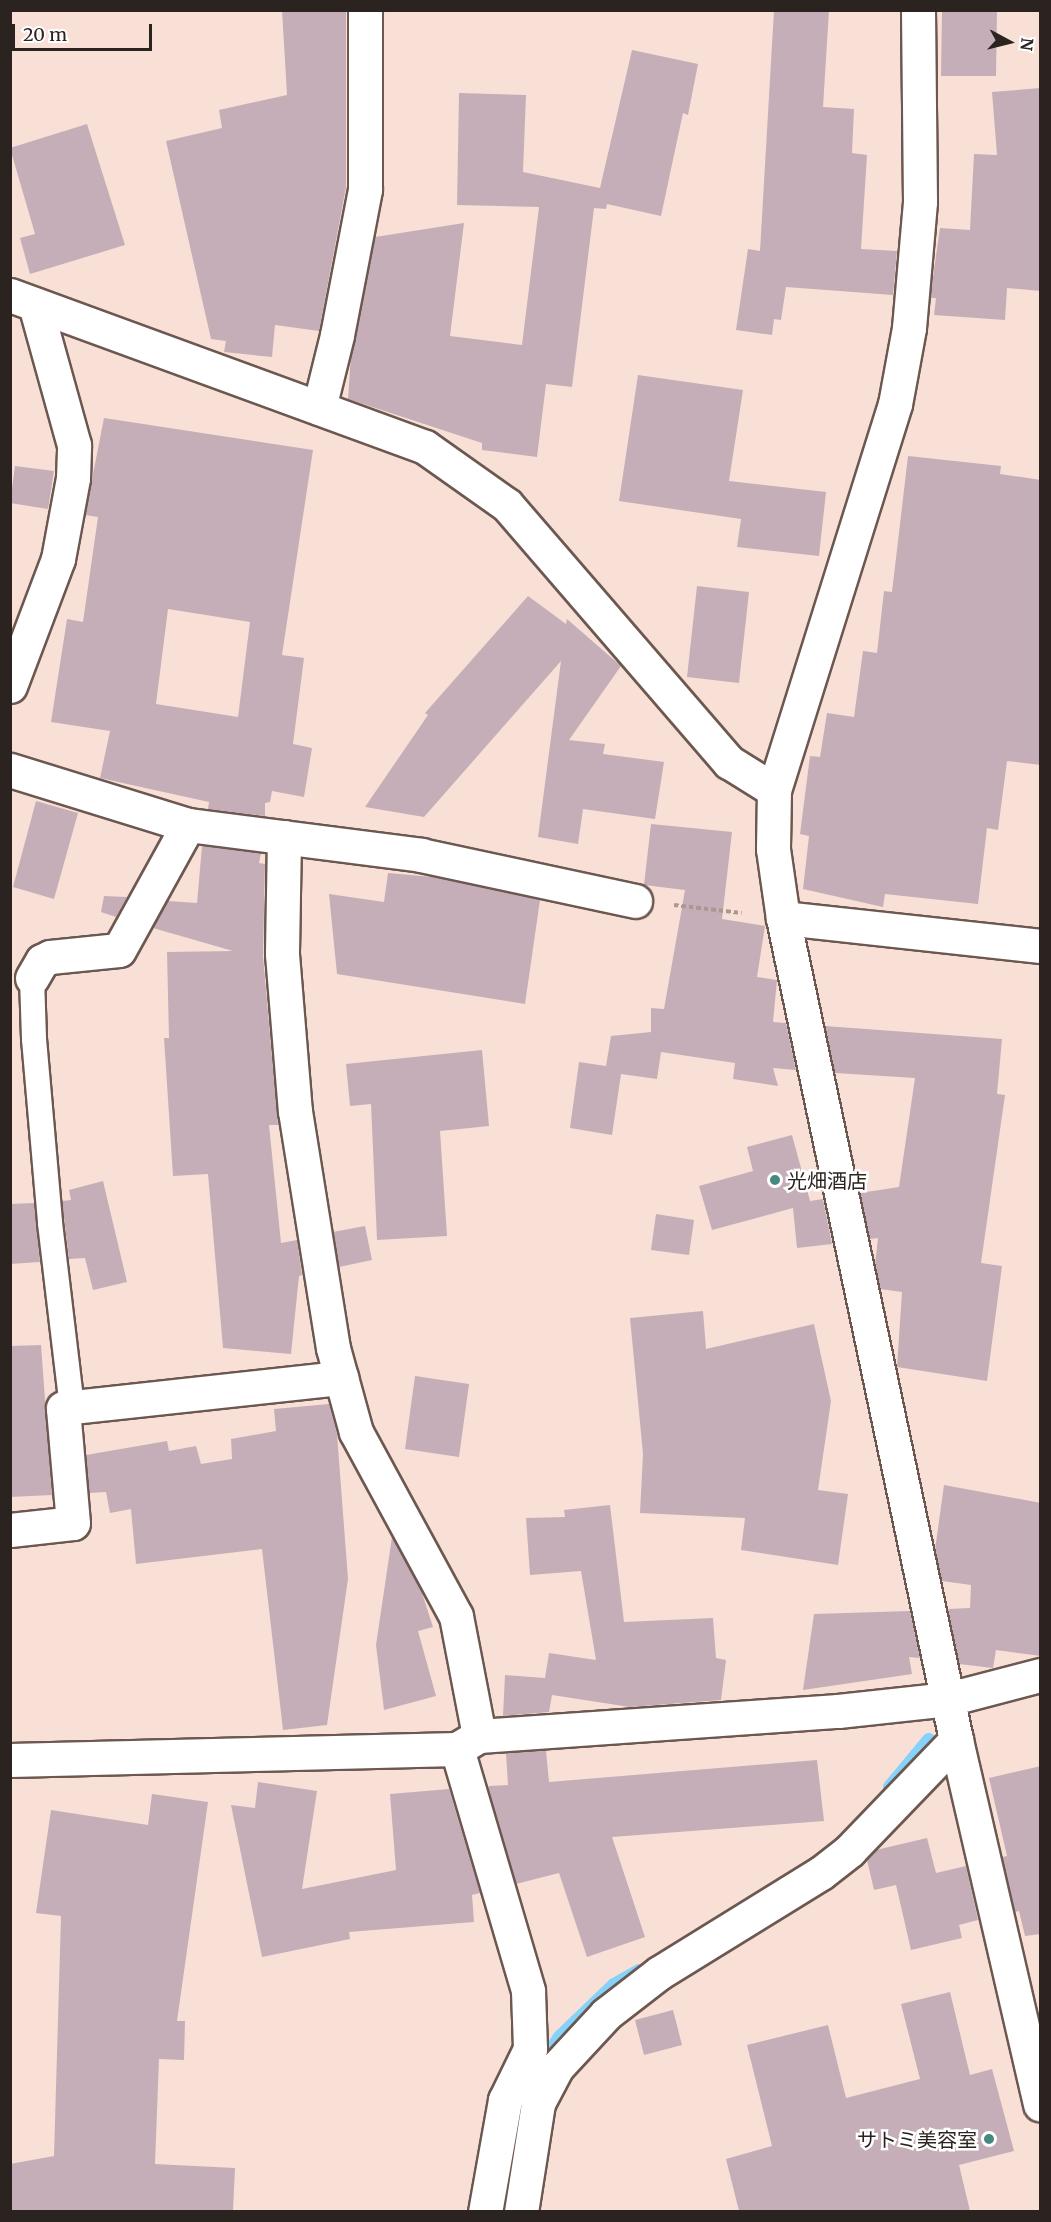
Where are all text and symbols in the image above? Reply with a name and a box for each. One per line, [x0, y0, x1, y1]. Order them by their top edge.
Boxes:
scale bar [15, 12, 154, 50]
north arrow [979, 12, 1039, 72]
text: 20 m [23, 23, 67, 46]
text: N [1016, 37, 1038, 52]
place label: 光畑酒店 [787, 1168, 867, 1192]
marker: 光畑酒店 [768, 1173, 782, 1187]
place label: サトミ美容室 [857, 2127, 977, 2151]
marker: サトミ美容室 [982, 2132, 996, 2146]

